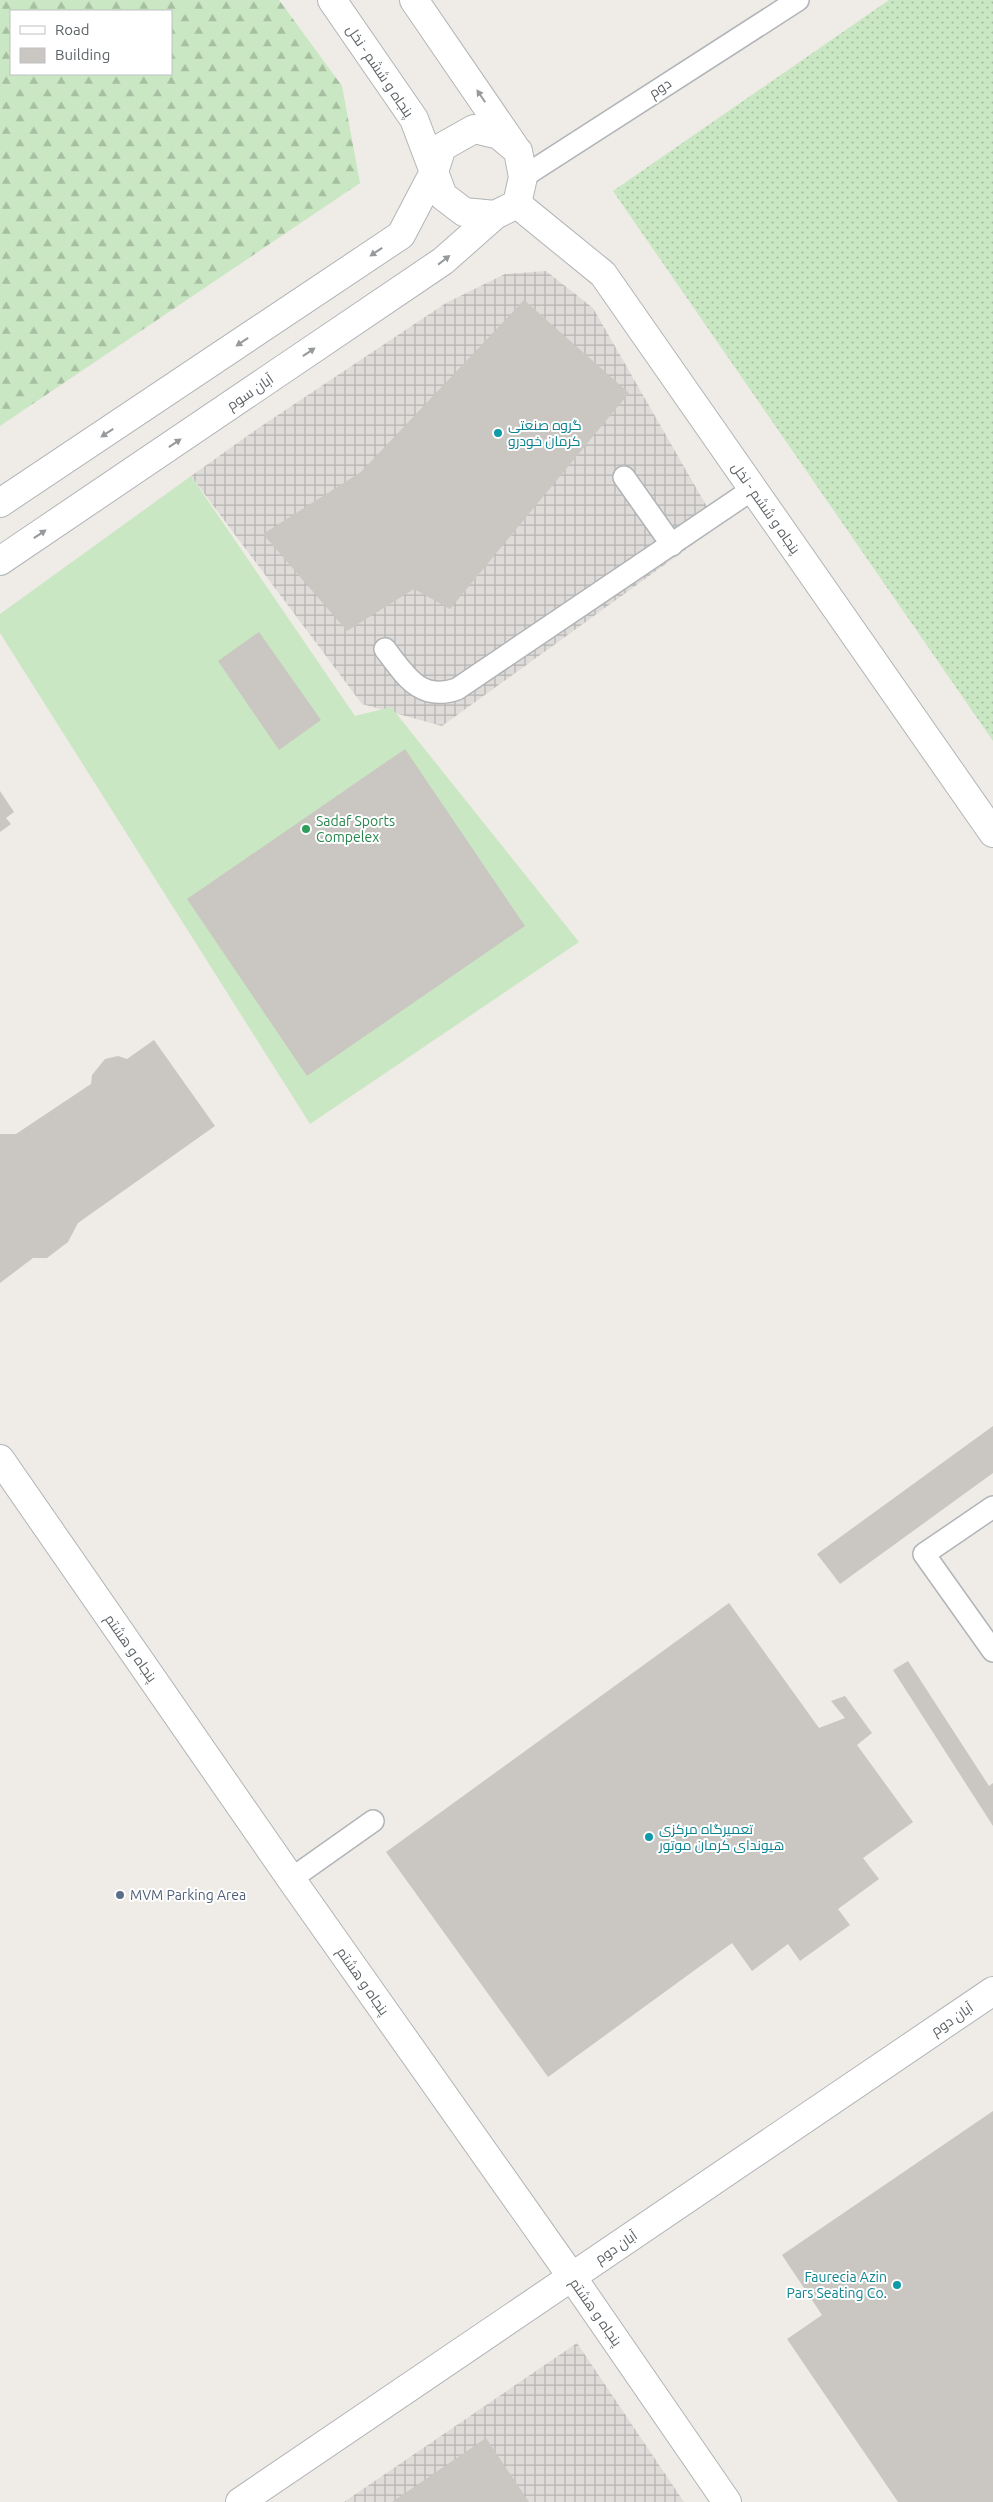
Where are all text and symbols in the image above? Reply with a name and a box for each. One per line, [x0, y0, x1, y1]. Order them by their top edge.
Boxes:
legend [10, 10, 172, 75]
text: Road [55, 21, 90, 38]
street label: پنجاه و ششم - نخل [342, 22, 417, 122]
text: Building [55, 46, 110, 63]
street label: دوم [646, 75, 675, 103]
one-way arrow [476, 90, 486, 103]
one-way arrow [370, 247, 383, 257]
one-way arrow [437, 255, 450, 266]
one-way arrow [235, 338, 248, 347]
one-way arrow [303, 347, 316, 357]
street label: آبان سوم [224, 371, 278, 415]
place label: گروه صنعتی کرمان خودرو [508, 417, 582, 449]
marker: گروه صنعتی کرمان خودرو [492, 427, 504, 439]
one-way arrow [100, 428, 113, 438]
one-way arrow [168, 438, 182, 448]
street label: پنجاه و ششم - نخل [727, 459, 804, 558]
one-way arrow [34, 529, 47, 539]
place label: Sadaf Sports Compelex [316, 813, 395, 845]
marker: Sadaf Sports Compelex [300, 823, 312, 835]
street label: پنجاه و هشتم [100, 1611, 160, 1686]
place label: تعمیرگاه مرکزی هیوندای کرمان موتور [658, 1821, 784, 1853]
marker: تعمیرگاه مرکزی هیوندای کرمان موتور [643, 1831, 655, 1843]
place label: MVM Parking Area [130, 1887, 246, 1903]
marker: MVM Parking Area [114, 1889, 126, 1901]
street label: پنجاه و هشتم [332, 1944, 392, 2019]
street label: آبان دوم [928, 1999, 977, 2041]
street label: آبان دوم [592, 2227, 641, 2269]
place label: Faurecia Azin Pars Seating Co. [786, 2269, 887, 2301]
street label: پنجاه و هشتم [565, 2275, 625, 2350]
marker: Faurecia Azin Pars Seating Co. [891, 2279, 903, 2291]

